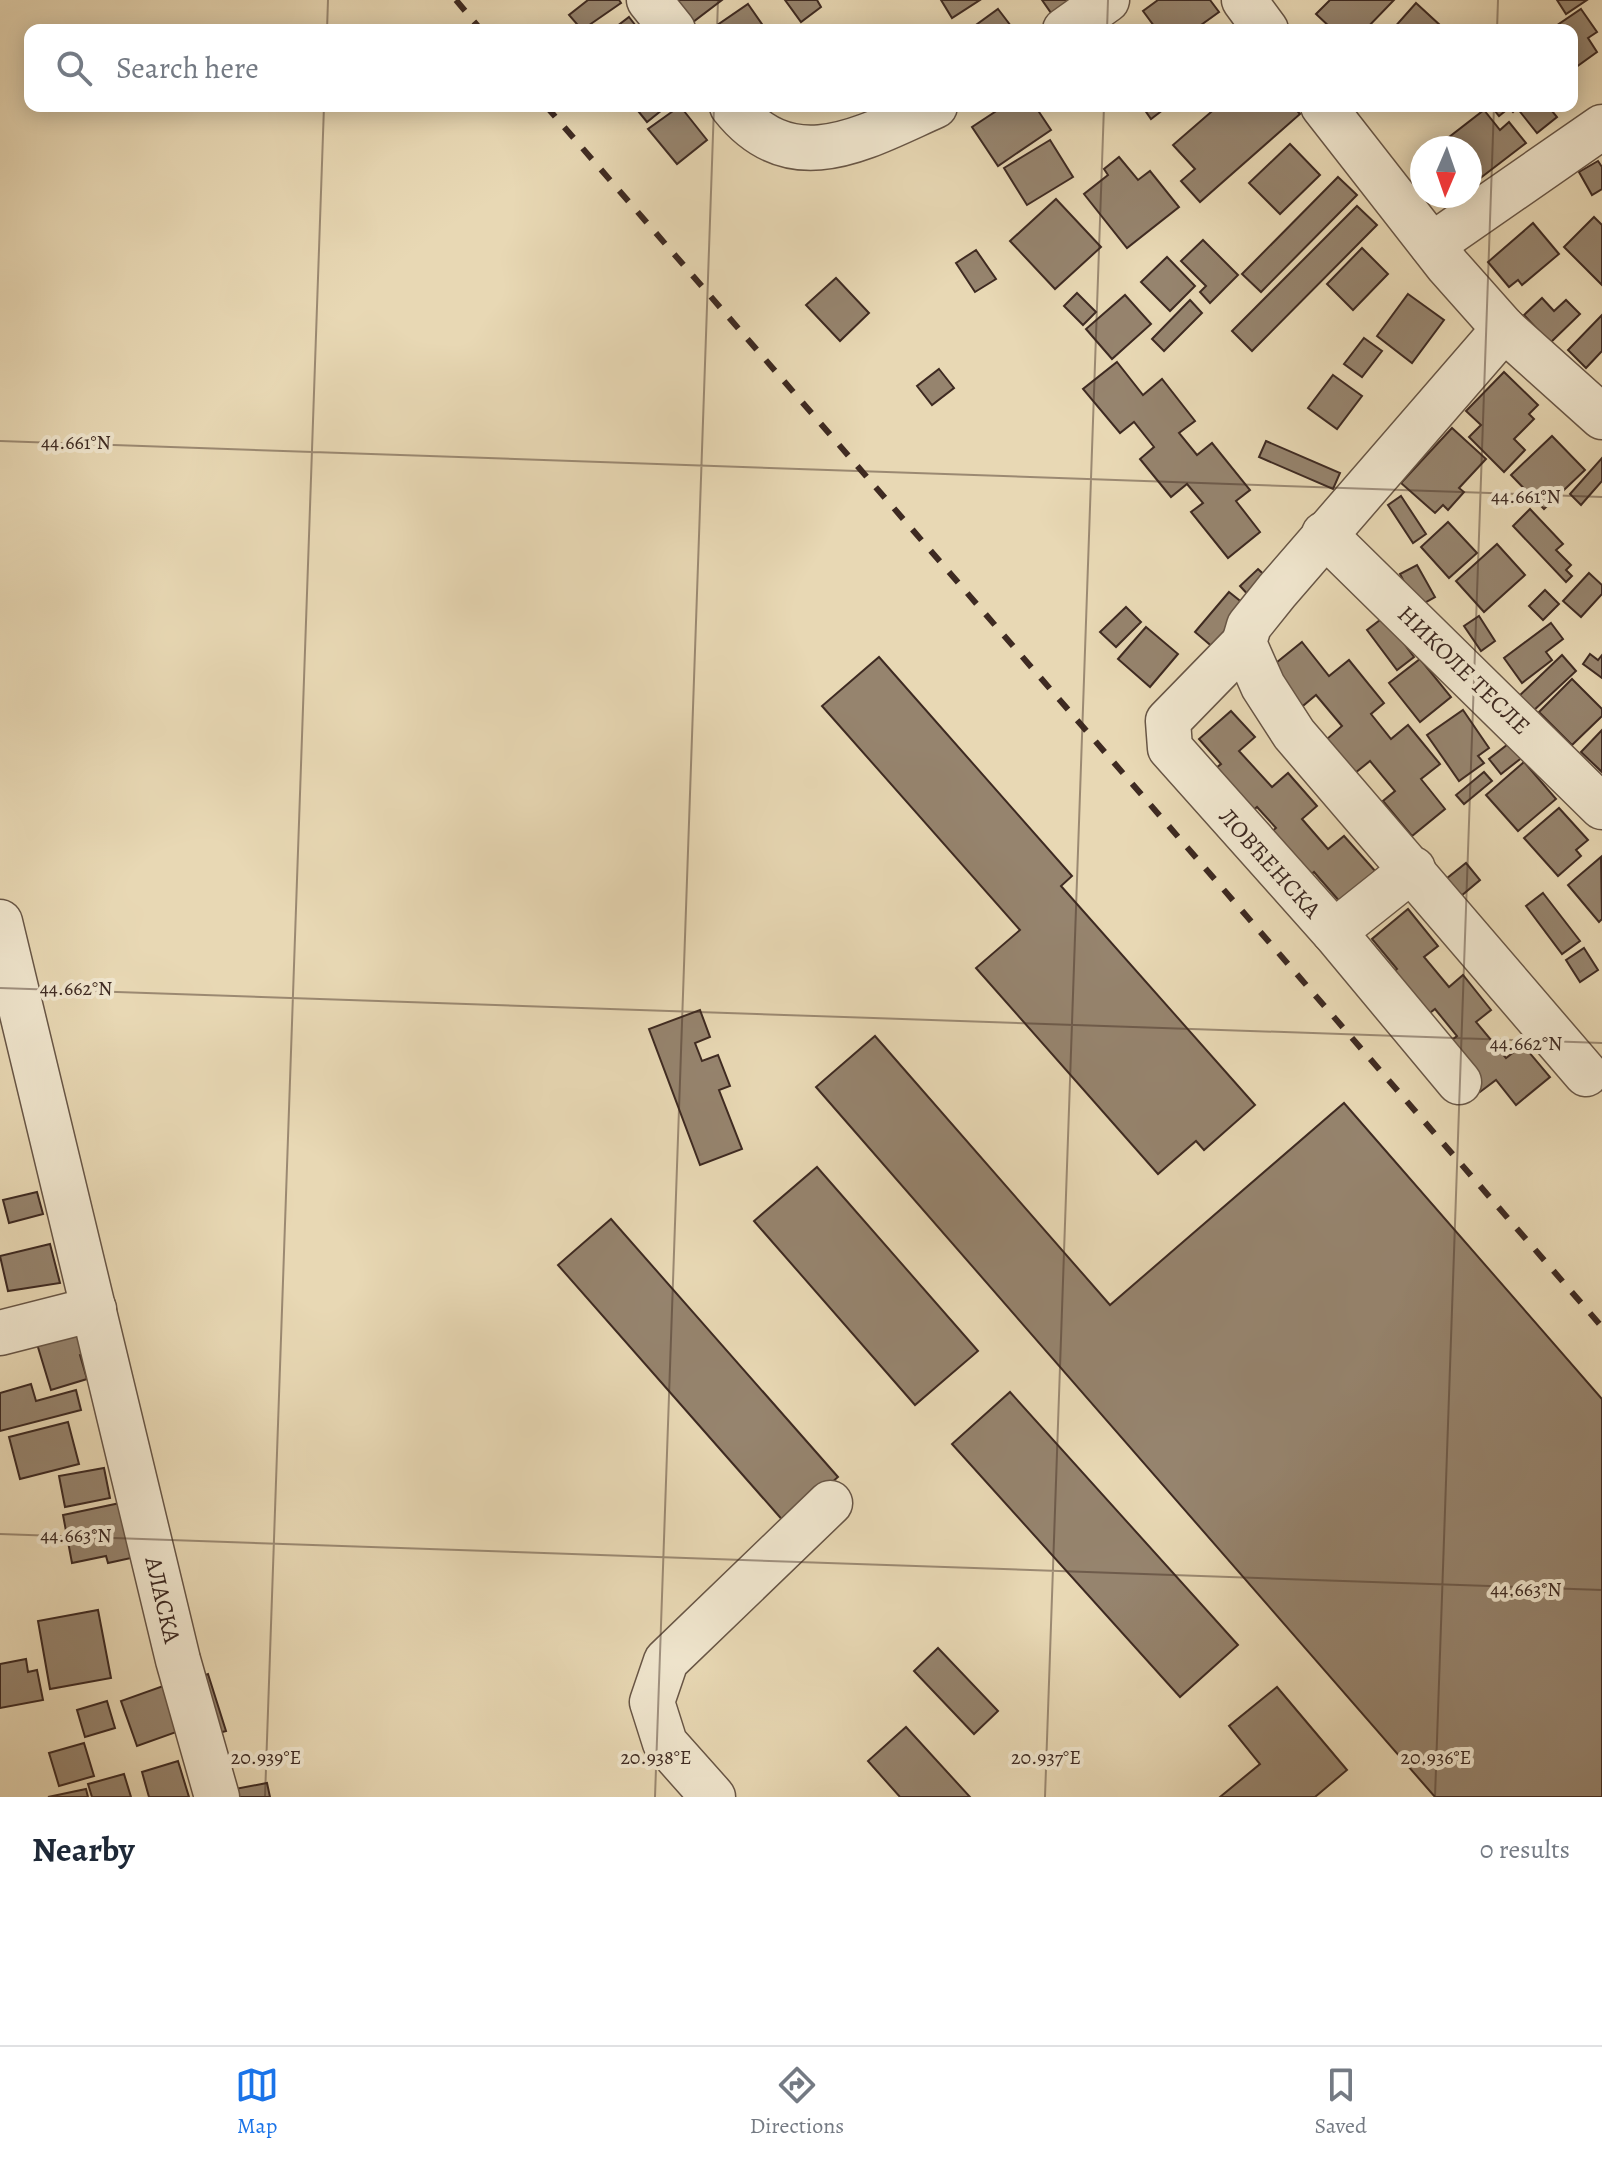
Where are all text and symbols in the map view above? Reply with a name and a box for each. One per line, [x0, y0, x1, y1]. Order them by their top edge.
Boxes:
search box [24, 24, 1578, 112]
icon: search [52, 46, 96, 90]
text: Search here [116, 48, 259, 88]
north arrow [1410, 136, 1482, 208]
text: 44.661°N [41, 429, 111, 456]
text: 44.661°N [1491, 483, 1561, 510]
street label: НИКОЛЕ ТЕСЛЕ [1391, 598, 1537, 742]
street label: ЛОВЋЕНСКА [1212, 801, 1329, 926]
text: 44.662°N [40, 975, 112, 1002]
text: 44.662°N [1490, 1030, 1562, 1057]
text: 44.663°N [40, 1522, 112, 1549]
street label: АЛАСКА [137, 1553, 189, 1647]
text: 44.663°N [1490, 1576, 1562, 1603]
text: 20.939°E [231, 1744, 301, 1771]
text: 20.938°E [620, 1744, 692, 1771]
text: 20.937°E [1011, 1744, 1081, 1771]
text: 20.936°E [1401, 1744, 1471, 1771]
text: Nearby [32, 1826, 135, 1873]
text: 0 results [1480, 1832, 1570, 1867]
tab: Map [235, 2063, 279, 2141]
tab: Directions [750, 2063, 844, 2141]
tab: Saved [1315, 2063, 1367, 2141]

